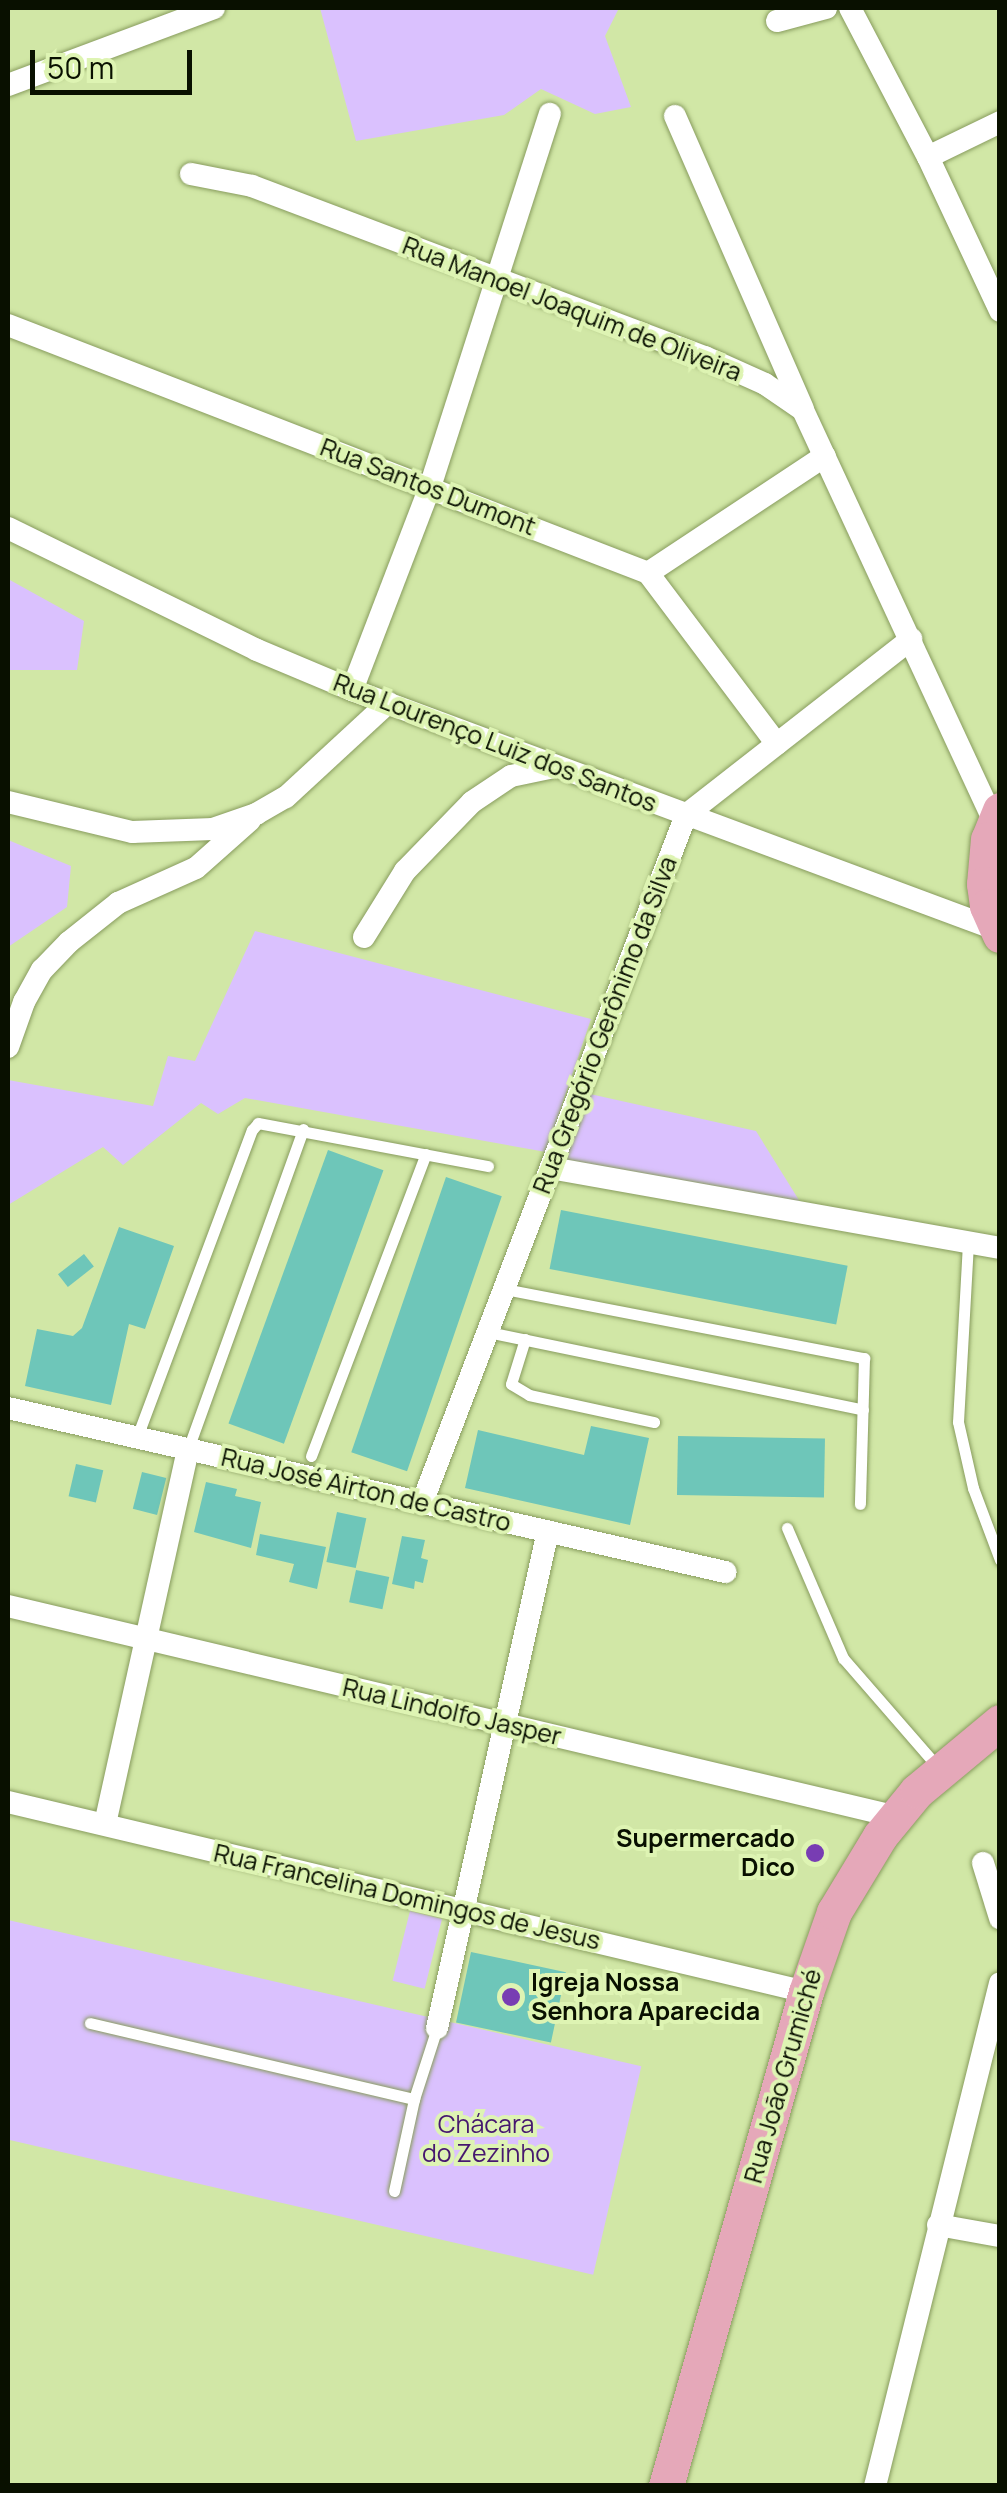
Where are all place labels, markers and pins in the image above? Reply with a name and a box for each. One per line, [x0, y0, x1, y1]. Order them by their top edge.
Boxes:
place label: Supermercado Dico [616, 1824, 795, 1883]
marker: Supermercado Dico [804, 1842, 826, 1864]
place label: Igreja Nossa Senhora Aparecida [531, 1968, 760, 2027]
marker: Igreja Nossa Senhora Aparecida [500, 1986, 522, 2008]

